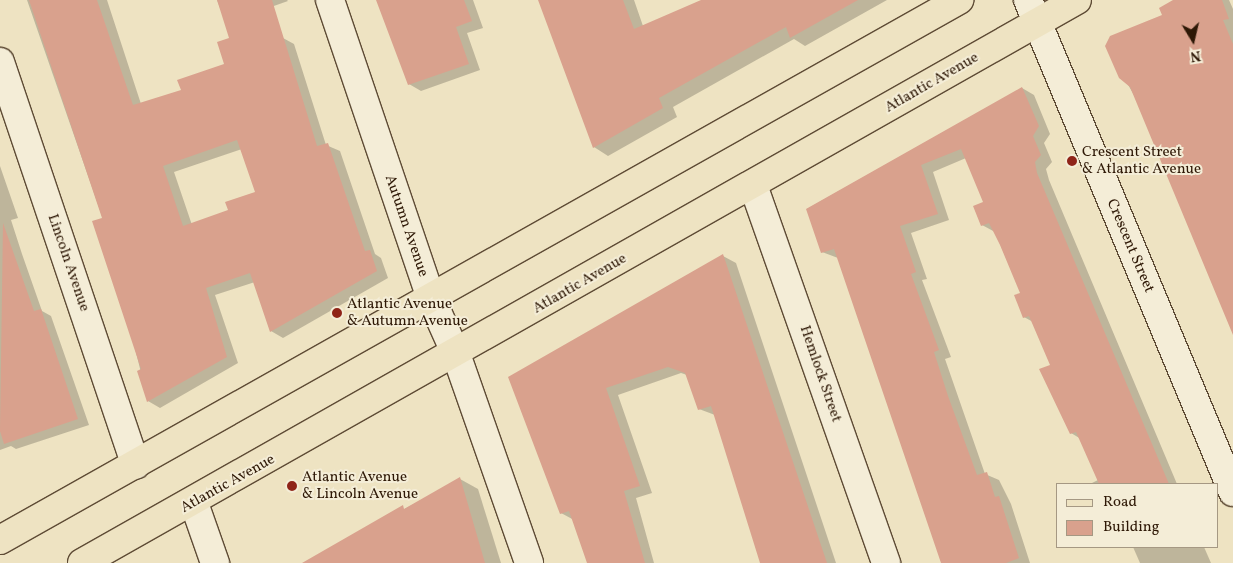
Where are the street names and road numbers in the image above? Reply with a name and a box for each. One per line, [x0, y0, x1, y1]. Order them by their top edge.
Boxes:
street label: Atlantic Avenue [882, 49, 982, 117]
street label: Autumn Avenue [380, 173, 432, 279]
street label: Crescent Street [1102, 196, 1158, 296]
street label: Lincoln Avenue [43, 212, 93, 314]
street label: Atlantic Avenue [530, 250, 630, 318]
street label: Hemlock Street [795, 323, 845, 425]
street label: Atlantic Avenue [178, 451, 278, 517]

